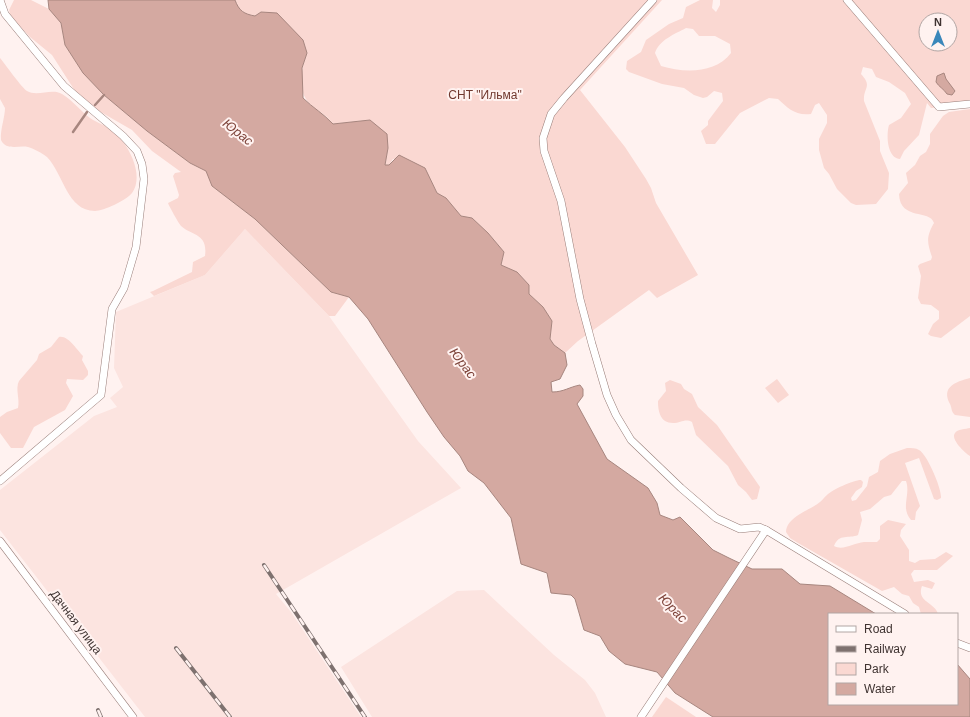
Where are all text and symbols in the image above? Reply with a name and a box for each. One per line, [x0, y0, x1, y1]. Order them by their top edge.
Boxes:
north arrow [918, 12, 958, 52]
text: N [934, 16, 942, 28]
park label: СНТ "Ильма" [448, 88, 522, 102]
water label: Юрас [220, 116, 257, 149]
water label: Юрас [447, 345, 480, 382]
street label: Дачная улица [47, 587, 105, 657]
water label: Юрас [656, 590, 691, 626]
legend [828, 613, 958, 705]
text: Road [864, 622, 893, 636]
text: Railway [864, 642, 906, 656]
text: Park [864, 662, 890, 676]
text: Water [864, 682, 896, 696]

